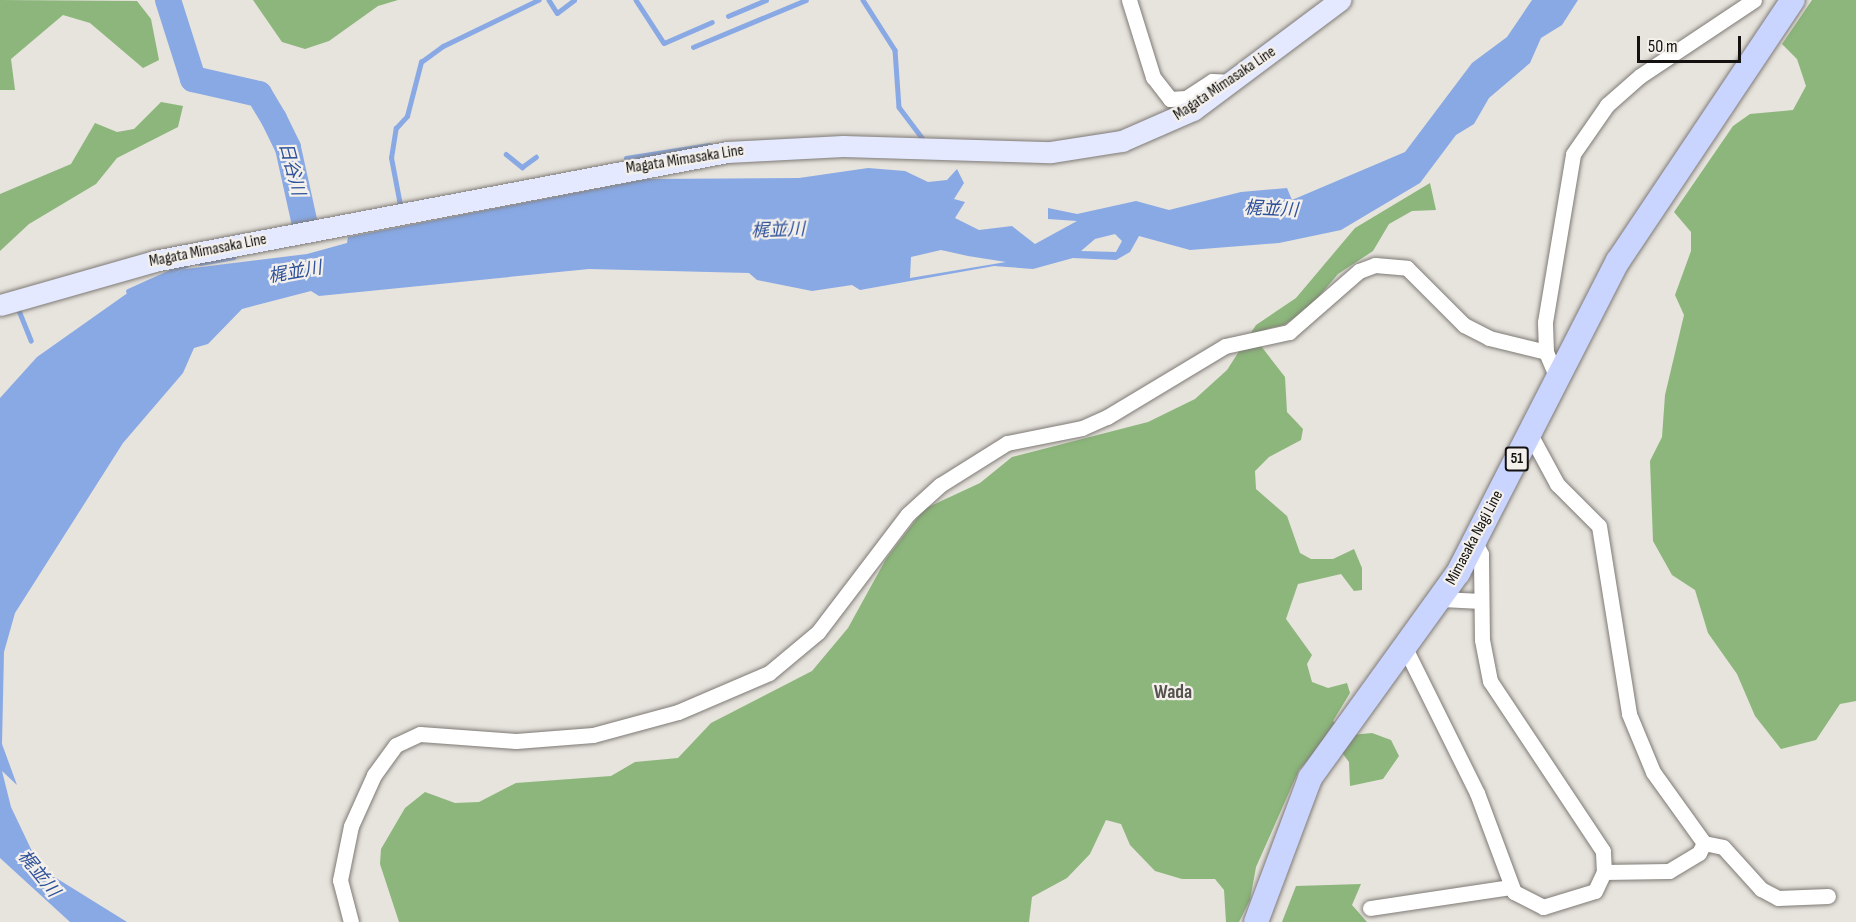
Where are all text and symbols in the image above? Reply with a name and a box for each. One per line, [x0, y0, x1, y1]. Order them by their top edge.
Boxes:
scale bar [1640, 24, 1744, 62]
text: 50 m [1648, 36, 1678, 57]
street label: Magata Mimasaka Line [1170, 43, 1280, 125]
water label: 日谷川 [274, 140, 308, 198]
street label: Magata Mimasaka Line [625, 141, 745, 179]
water label: 梶並川 [1243, 198, 1299, 222]
water label: 梶並川 [751, 219, 805, 243]
street label: Magata Mimasaka Line [148, 230, 268, 272]
water label: 梶並川 [267, 258, 323, 288]
road number: 51 [1504, 447, 1530, 471]
street label: Mimasaka Nagi Line [1442, 488, 1508, 588]
district label: Wada [1154, 680, 1192, 704]
water label: 梶並川 [13, 846, 63, 902]

